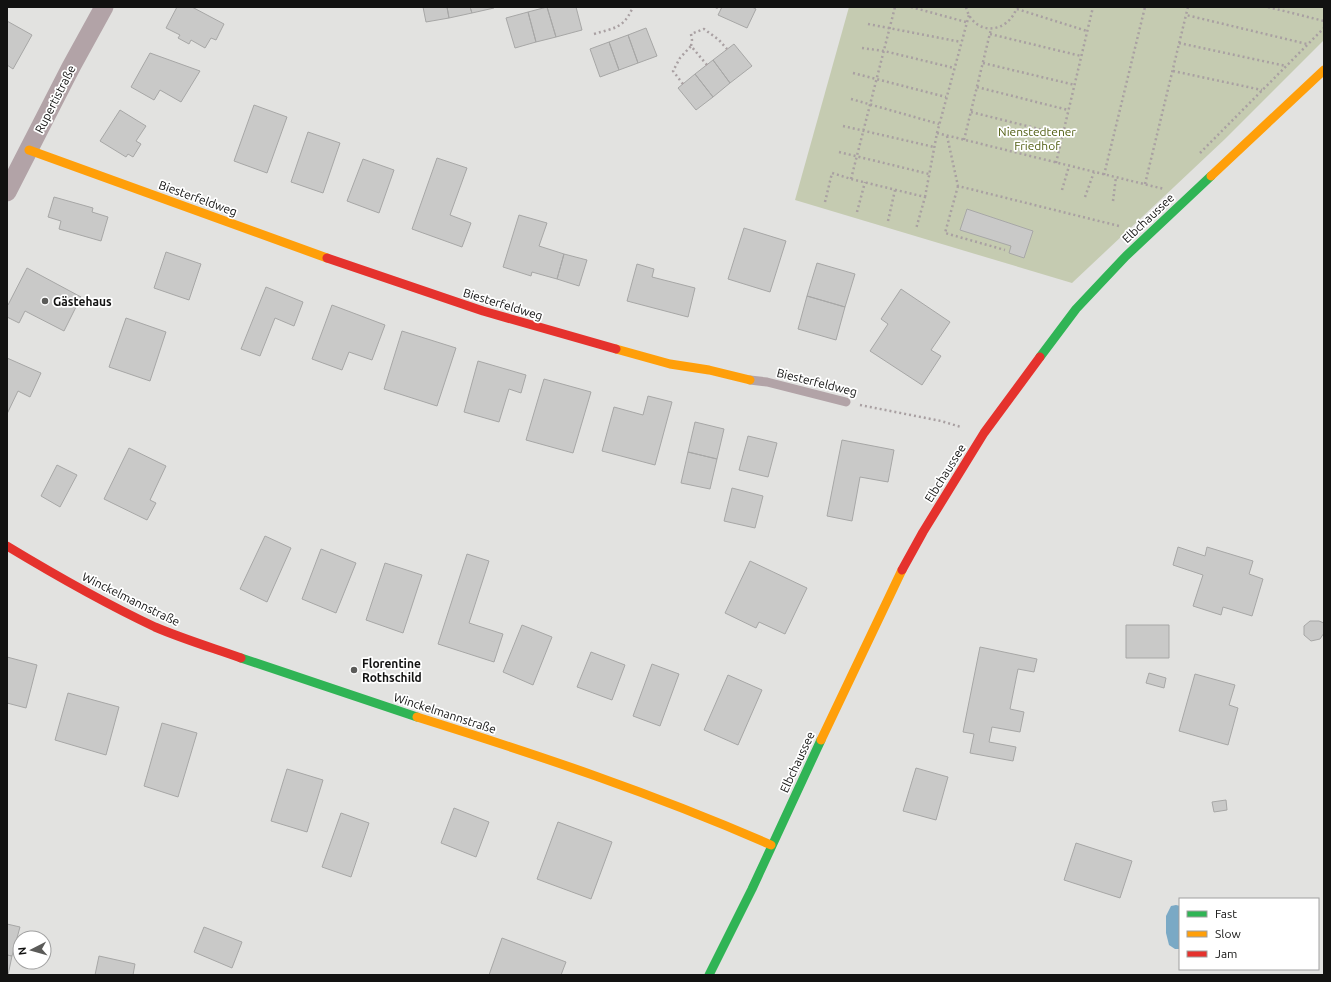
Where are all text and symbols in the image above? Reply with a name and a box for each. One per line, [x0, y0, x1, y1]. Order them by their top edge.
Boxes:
street label: Rupertistraße [32, 63, 78, 135]
park label: Nienstedtener Friedhof [998, 125, 1076, 152]
street label: Biesterfeldweg [157, 178, 239, 218]
street label: Elbchaussee [1119, 191, 1177, 245]
street label: Biesterfeldweg [462, 286, 544, 322]
place label: Gästehaus [53, 295, 112, 308]
marker: Gästehaus [40, 296, 50, 306]
street label: Biesterfeldweg [775, 366, 859, 398]
street label: Elbchaussee [922, 442, 968, 504]
street label: Winckelmannstraße [80, 570, 182, 628]
place label: Florentine Rothschild [362, 657, 422, 684]
marker: Florentine Rothschild [349, 665, 359, 675]
street label: Winckelmannstraße [392, 690, 498, 736]
street label: Elbchaussee [777, 729, 817, 795]
legend [1179, 898, 1319, 970]
text: Fast [1215, 907, 1237, 920]
text: Slow [1215, 927, 1241, 940]
north arrow [12, 930, 52, 970]
text: N [16, 946, 28, 956]
text: Jam [1215, 947, 1237, 960]

